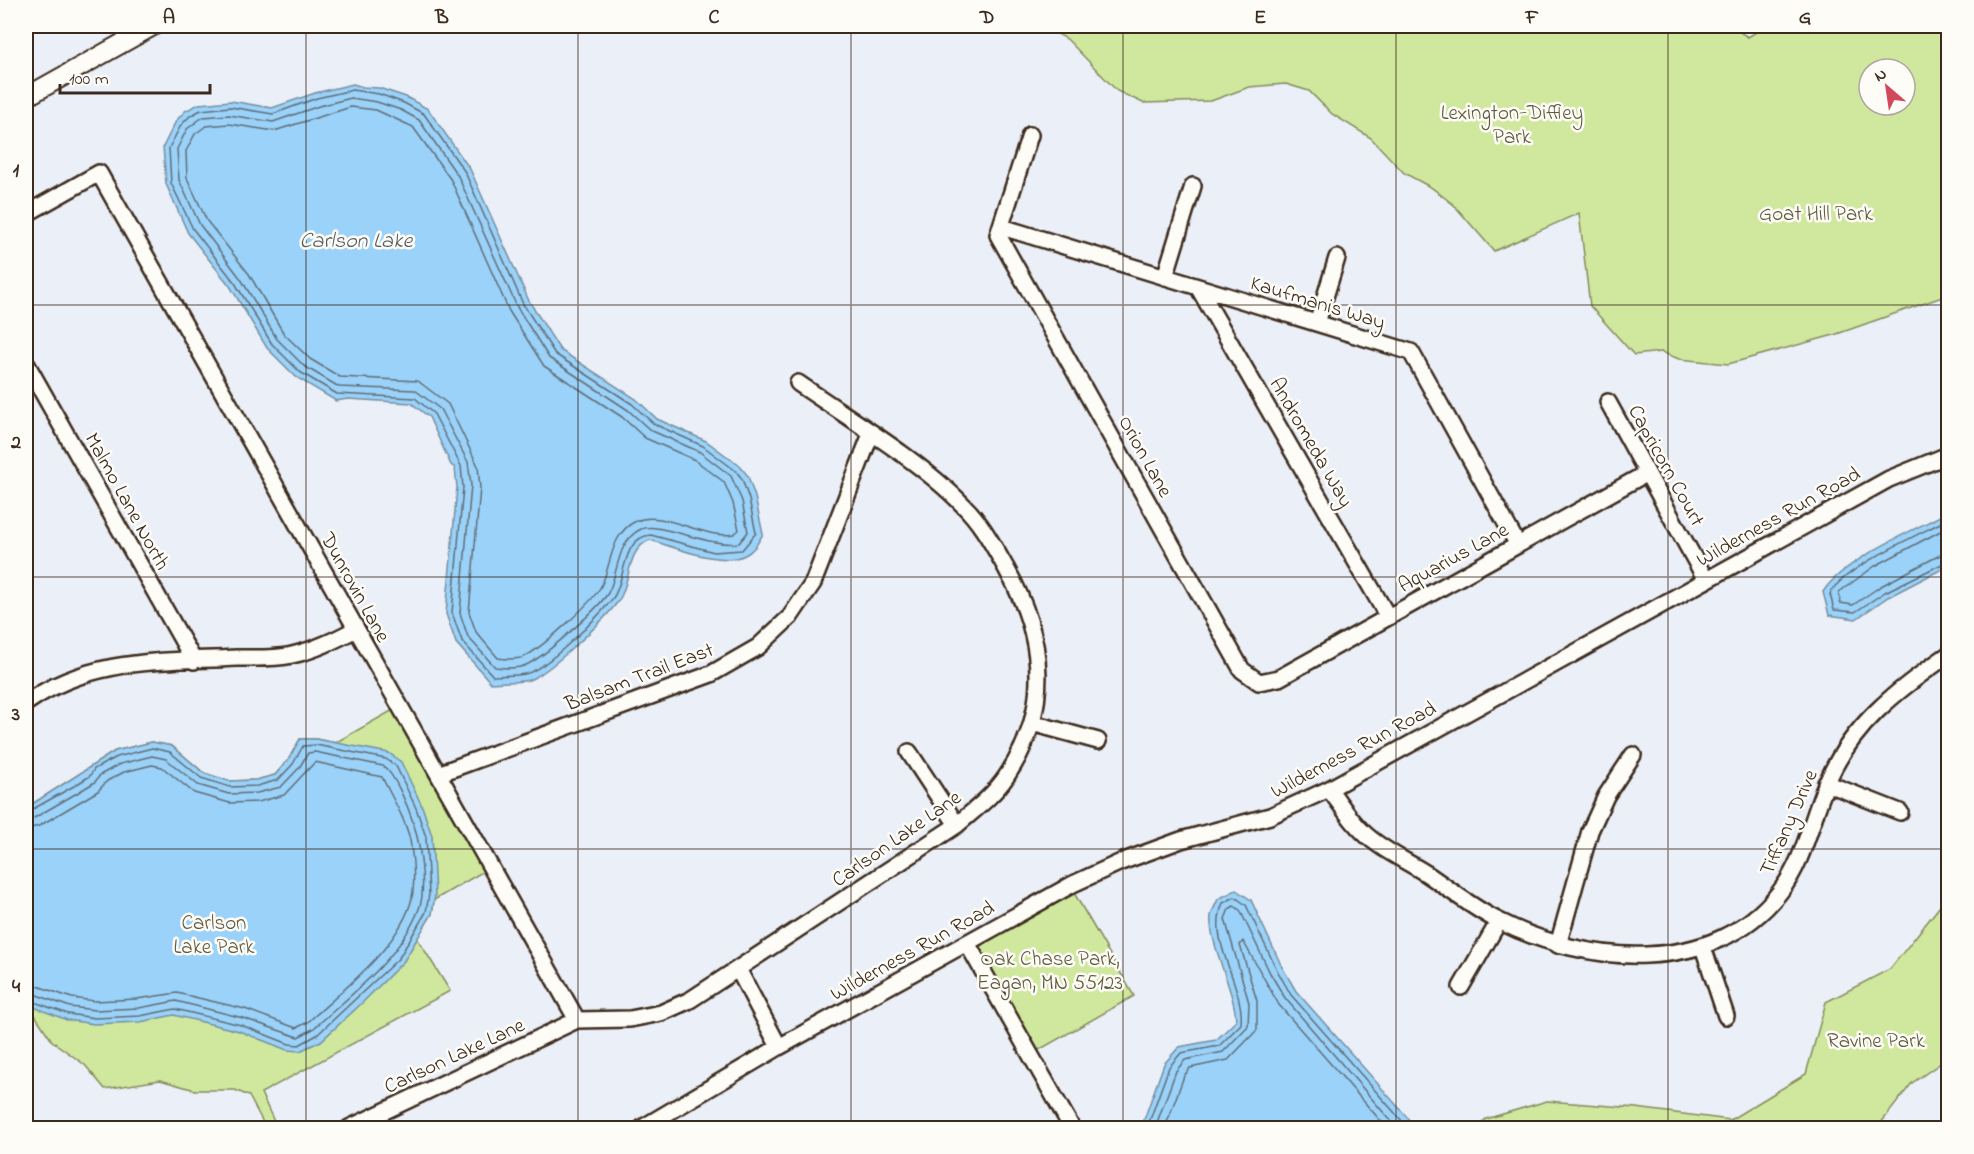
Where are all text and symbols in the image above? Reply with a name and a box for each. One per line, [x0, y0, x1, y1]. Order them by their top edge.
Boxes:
text: A [163, 4, 175, 33]
text: B [434, 4, 449, 33]
text: C [709, 4, 720, 33]
text: D [979, 4, 994, 33]
text: E [1254, 4, 1266, 33]
text: F [1525, 4, 1539, 33]
text: G [1799, 4, 1812, 33]
scale bar [60, 57, 210, 95]
north arrow [1857, 57, 1917, 117]
text: N [1870, 62, 1891, 89]
text: 100 m [69, 67, 109, 93]
park label: Lexington-Diffley Park [1441, 99, 1583, 153]
text: 1 [13, 157, 20, 186]
park label: Goat Hill Park [1759, 200, 1874, 230]
water label: Carlson Lake [300, 226, 414, 258]
street label: Kaufmanis Way [1246, 269, 1389, 341]
street label: Andromeda Way [1259, 372, 1360, 515]
street label: Capricorn Court [1619, 400, 1711, 532]
street label: Orion Lane [1109, 411, 1179, 504]
street label: Malmo Lane North [76, 428, 176, 576]
text: 2 [10, 429, 21, 458]
street label: Wilderness Run Road [1691, 460, 1867, 575]
street label: Aquarius Lane [1393, 516, 1515, 601]
street label: Dunrovin Lane [311, 527, 397, 649]
street label: Balsam Trail East [560, 636, 718, 720]
street label: Wilderness Run Road [1266, 694, 1442, 807]
text: 3 [11, 701, 20, 730]
street label: Tiffany Drive [1753, 764, 1829, 882]
street label: Carlson Lake Lane [826, 783, 968, 896]
street label: Wilderness Run Road [825, 894, 1001, 1009]
park label: Carlson Lake Park [174, 909, 255, 963]
park label: Oak Chase Park, Eagan, MN 55123 [977, 945, 1123, 1001]
text: 4 [12, 973, 21, 1002]
street label: Carlson Lake Lane [380, 1011, 531, 1103]
park label: Ravine Park [1827, 1027, 1926, 1057]

